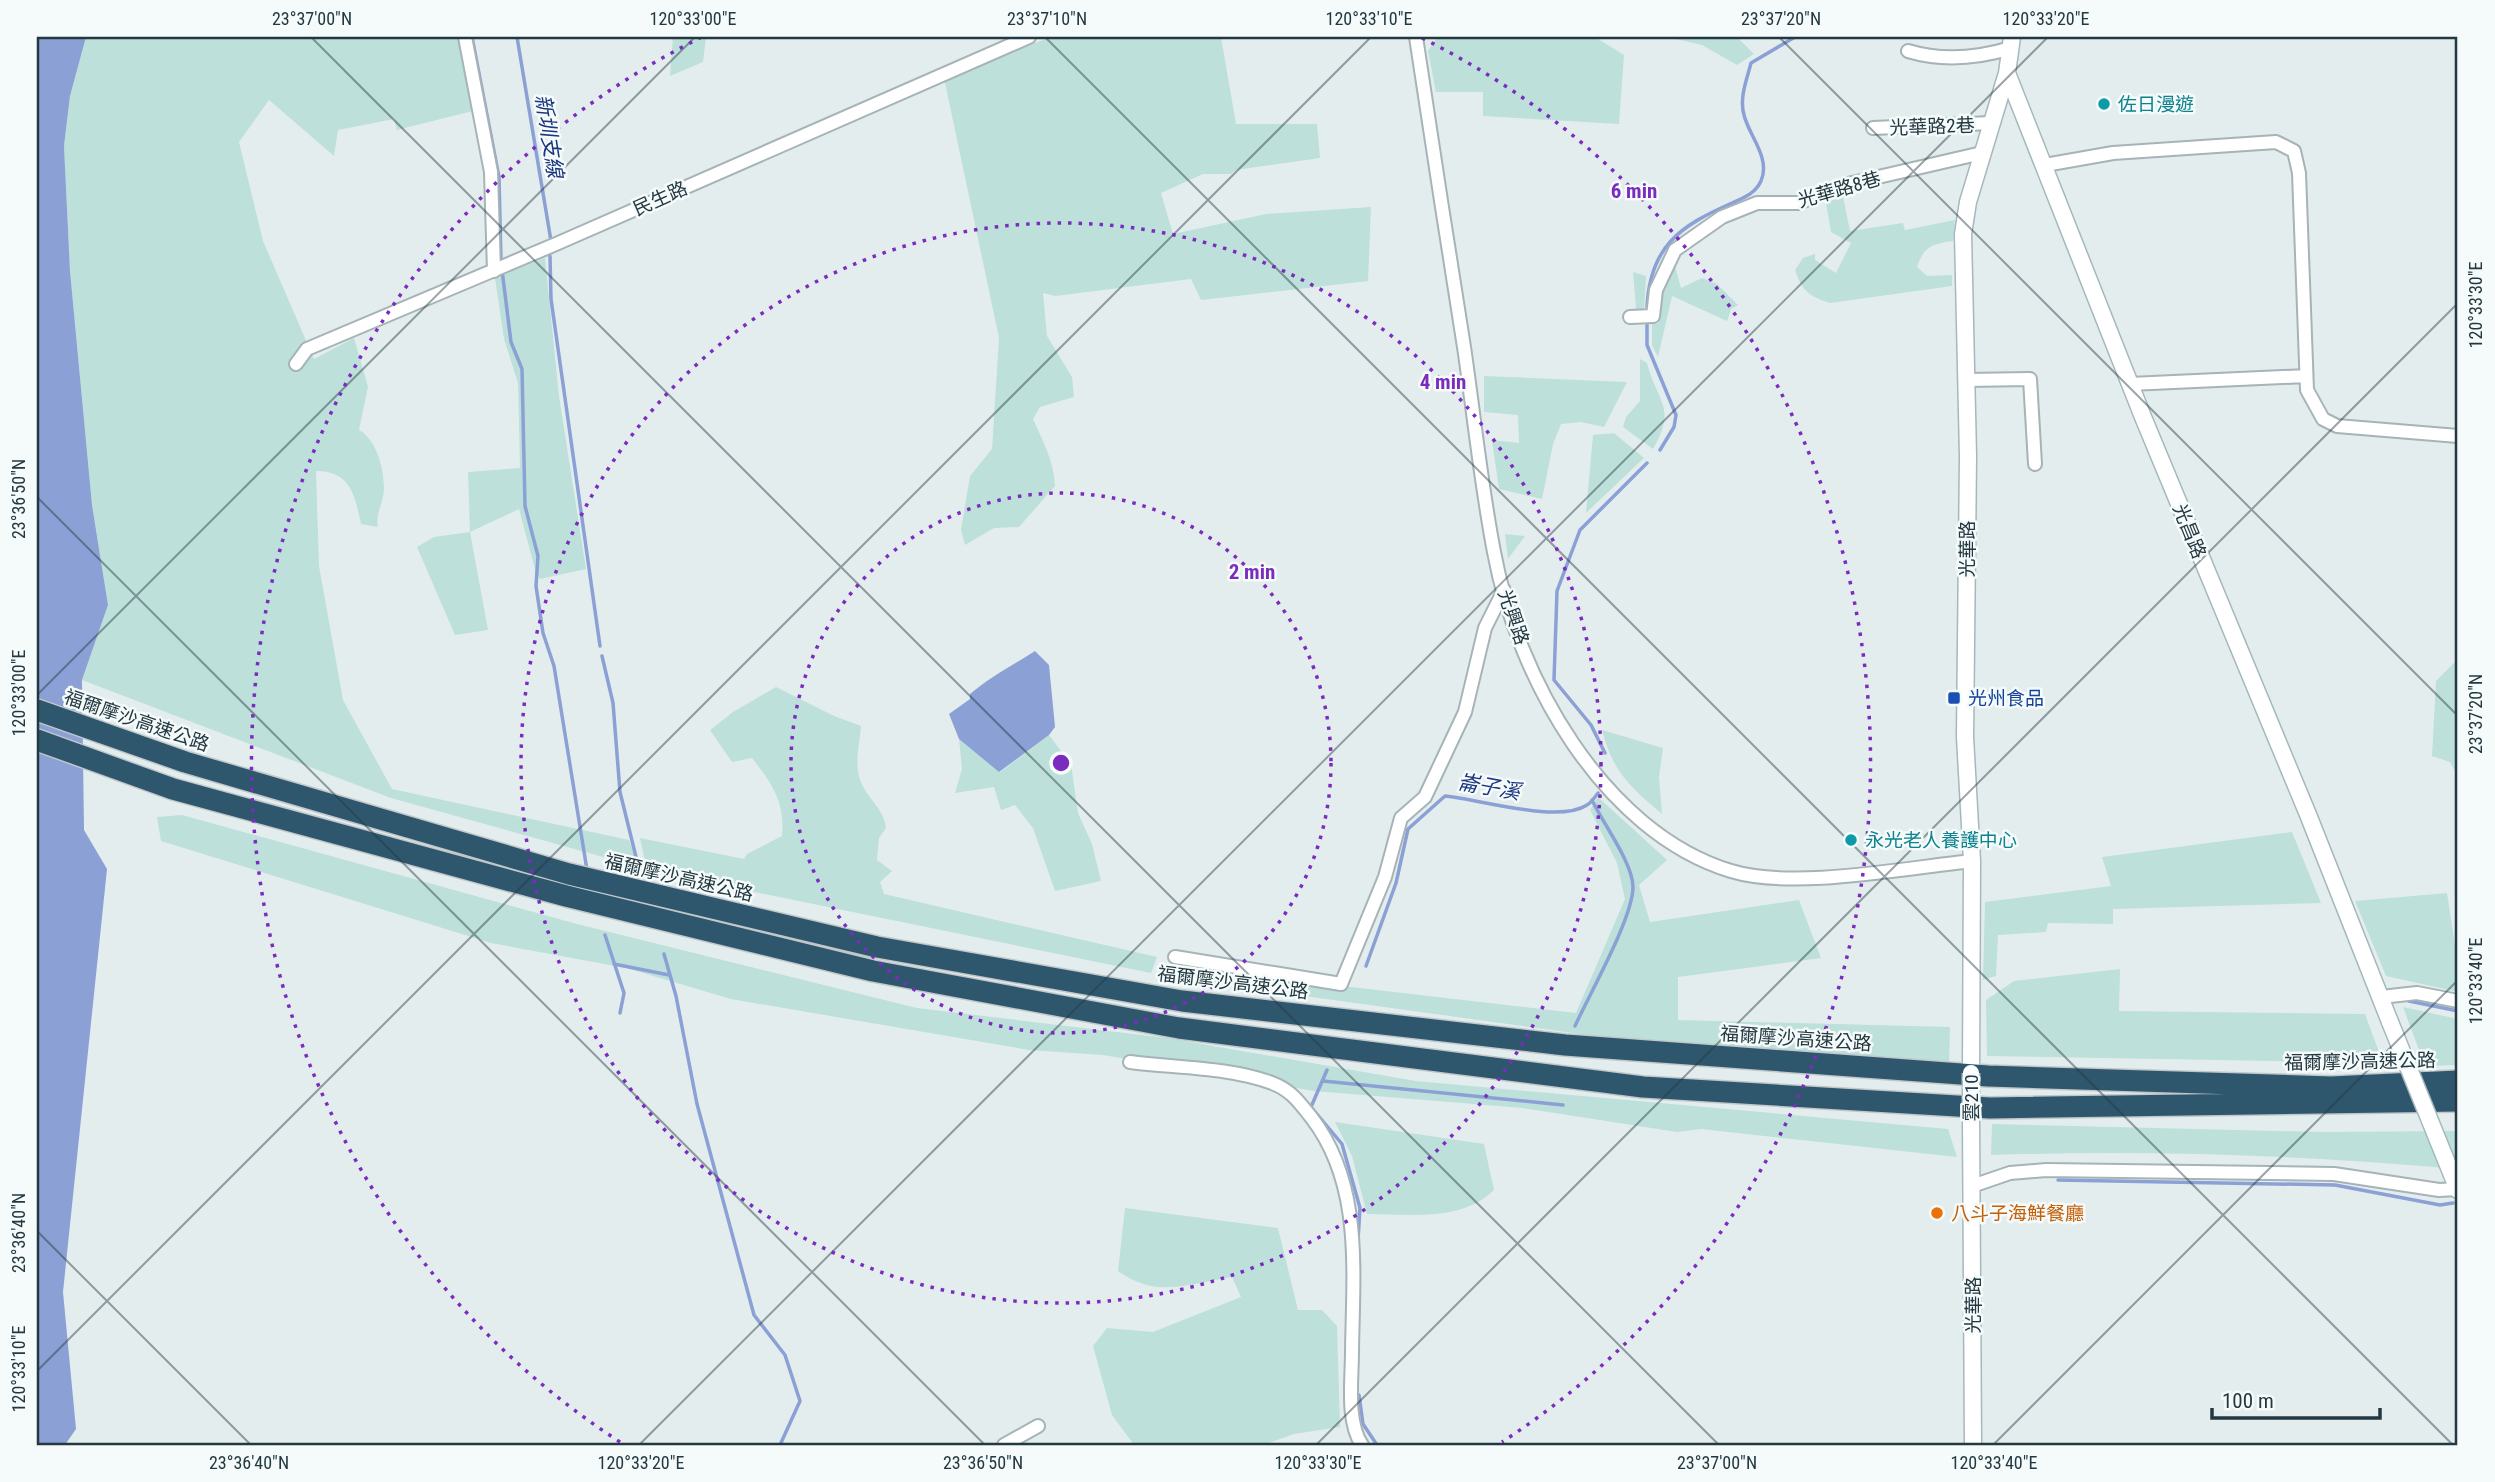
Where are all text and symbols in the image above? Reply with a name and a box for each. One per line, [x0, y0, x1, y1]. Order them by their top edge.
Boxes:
text: 23°37'00"N [272, 8, 352, 29]
text: 120°33'00"E [650, 8, 736, 29]
text: 23°37'10"N [1007, 8, 1087, 29]
text: 120°33'10"E [1326, 8, 1412, 29]
text: 23°37'20"N [1741, 8, 1821, 29]
text: 120°33'20"E [2003, 8, 2089, 29]
water label: 新圳支線 [531, 93, 568, 181]
place label: 佐日漫遊 [2118, 93, 2194, 116]
marker: 佐日漫遊 [2096, 96, 2112, 112]
street label: 光華路2巷 [1889, 114, 1975, 139]
street label: 光華路8巷 [1795, 167, 1883, 212]
street label: 民生路 [629, 176, 691, 221]
text: 6 min [1611, 179, 1657, 203]
text: 120°33'30"E [2465, 262, 2486, 348]
text: 4 min [1420, 370, 1466, 394]
text: 23°36'50"N [8, 459, 29, 539]
street label: 光昌路 [2168, 500, 2211, 562]
street label: 光華路 [1956, 520, 1979, 578]
text: 2 min [1229, 560, 1275, 584]
street label: 光興路 [1493, 586, 1534, 648]
text: 120°33'00"E [8, 650, 29, 736]
text: 23°37'20"N [2465, 674, 2486, 754]
street label: 福爾摩沙高速公路 [61, 685, 212, 756]
place label: 光州食品 [1968, 687, 2044, 710]
marker: 光州食品 [1946, 690, 1962, 706]
centre of rings [1049, 751, 1073, 775]
water label: 崙子溪 [1456, 770, 1525, 805]
place label: 永光老人養護中心 [1865, 829, 2017, 852]
marker: 永光老人養護中心 [1843, 832, 1859, 848]
street label: 福爾摩沙高速公路 [602, 849, 756, 906]
text: 120°33'40"E [2465, 938, 2486, 1024]
street label: 福爾摩沙高速公路 [1156, 962, 1310, 1003]
street label: 福爾摩沙高速公路 [1719, 1022, 1873, 1055]
street label: 福爾摩沙高速公路 [2284, 1049, 2436, 1074]
street label: 雲210 [1960, 1074, 1983, 1122]
text: 23°36'40"N [8, 1193, 29, 1273]
place label: 八斗子海鮮餐廳 [1951, 1202, 2084, 1225]
marker: 八斗子海鮮餐廳 [1929, 1205, 1945, 1221]
street label: 光華路 [1962, 1276, 1985, 1334]
text: 120°33'10"E [8, 1326, 29, 1412]
scale bar [2212, 1377, 2380, 1421]
text: 100 m [2222, 1389, 2274, 1413]
text: 23°36'40"N [209, 1452, 289, 1473]
text: 120°33'20"E [598, 1452, 684, 1473]
text: 23°36'50"N [943, 1452, 1023, 1473]
text: 120°33'30"E [1275, 1452, 1361, 1473]
text: 23°37'00"N [1677, 1452, 1757, 1473]
text: 120°33'40"E [1951, 1452, 2037, 1473]

